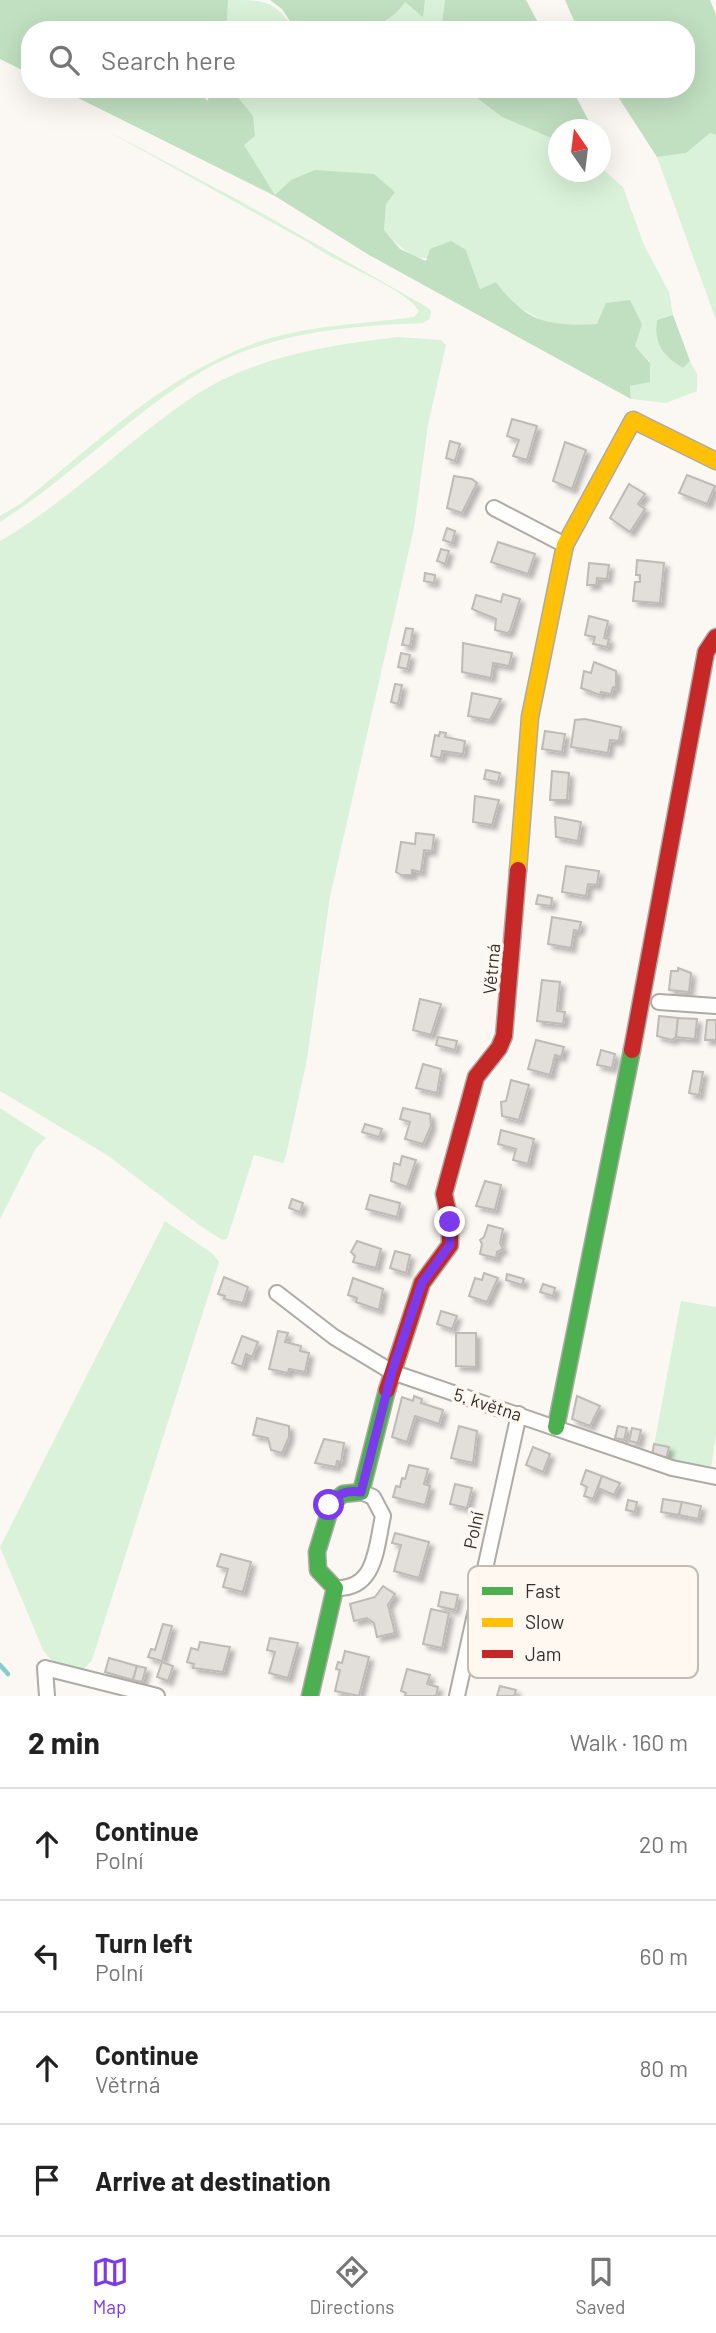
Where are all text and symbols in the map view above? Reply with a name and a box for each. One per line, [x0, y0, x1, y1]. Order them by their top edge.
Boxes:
search box [21, 21, 695, 98]
icon: search [45, 41, 83, 79]
text: Search here [101, 44, 236, 75]
north arrow [548, 119, 611, 182]
street label: Větrná [478, 943, 504, 995]
route end [434, 1206, 465, 1237]
street label: 5. května [451, 1383, 525, 1425]
route start [313, 1489, 344, 1520]
street label: Polní [458, 1509, 488, 1551]
legend [468, 1566, 698, 1678]
text: Fast [525, 1579, 561, 1602]
text: Slow [525, 1610, 564, 1633]
text: Jam [525, 1642, 561, 1665]
text: 2 min [28, 1724, 100, 1760]
text: Walk · 160 m [570, 1728, 688, 1756]
text: Continue [95, 1815, 199, 1846]
icon: ahead [28, 1825, 66, 1863]
text: 20 m [639, 1830, 688, 1858]
text: Polní [95, 1846, 143, 1874]
text: Turn left [95, 1927, 193, 1958]
icon: left [28, 1937, 66, 1975]
text: 60 m [640, 1942, 688, 1970]
text: Polní [95, 1958, 143, 1986]
text: Continue [95, 2039, 199, 2070]
icon: ahead [28, 2049, 66, 2087]
text: 80 m [639, 2054, 688, 2082]
text: Větrná [95, 2070, 160, 2098]
icon: arrive [28, 2161, 66, 2199]
text: Arrive at destination [95, 2165, 331, 2196]
tab: Map [91, 2253, 129, 2318]
tab: Directions [310, 2253, 395, 2318]
tab: Saved [576, 2253, 625, 2318]

